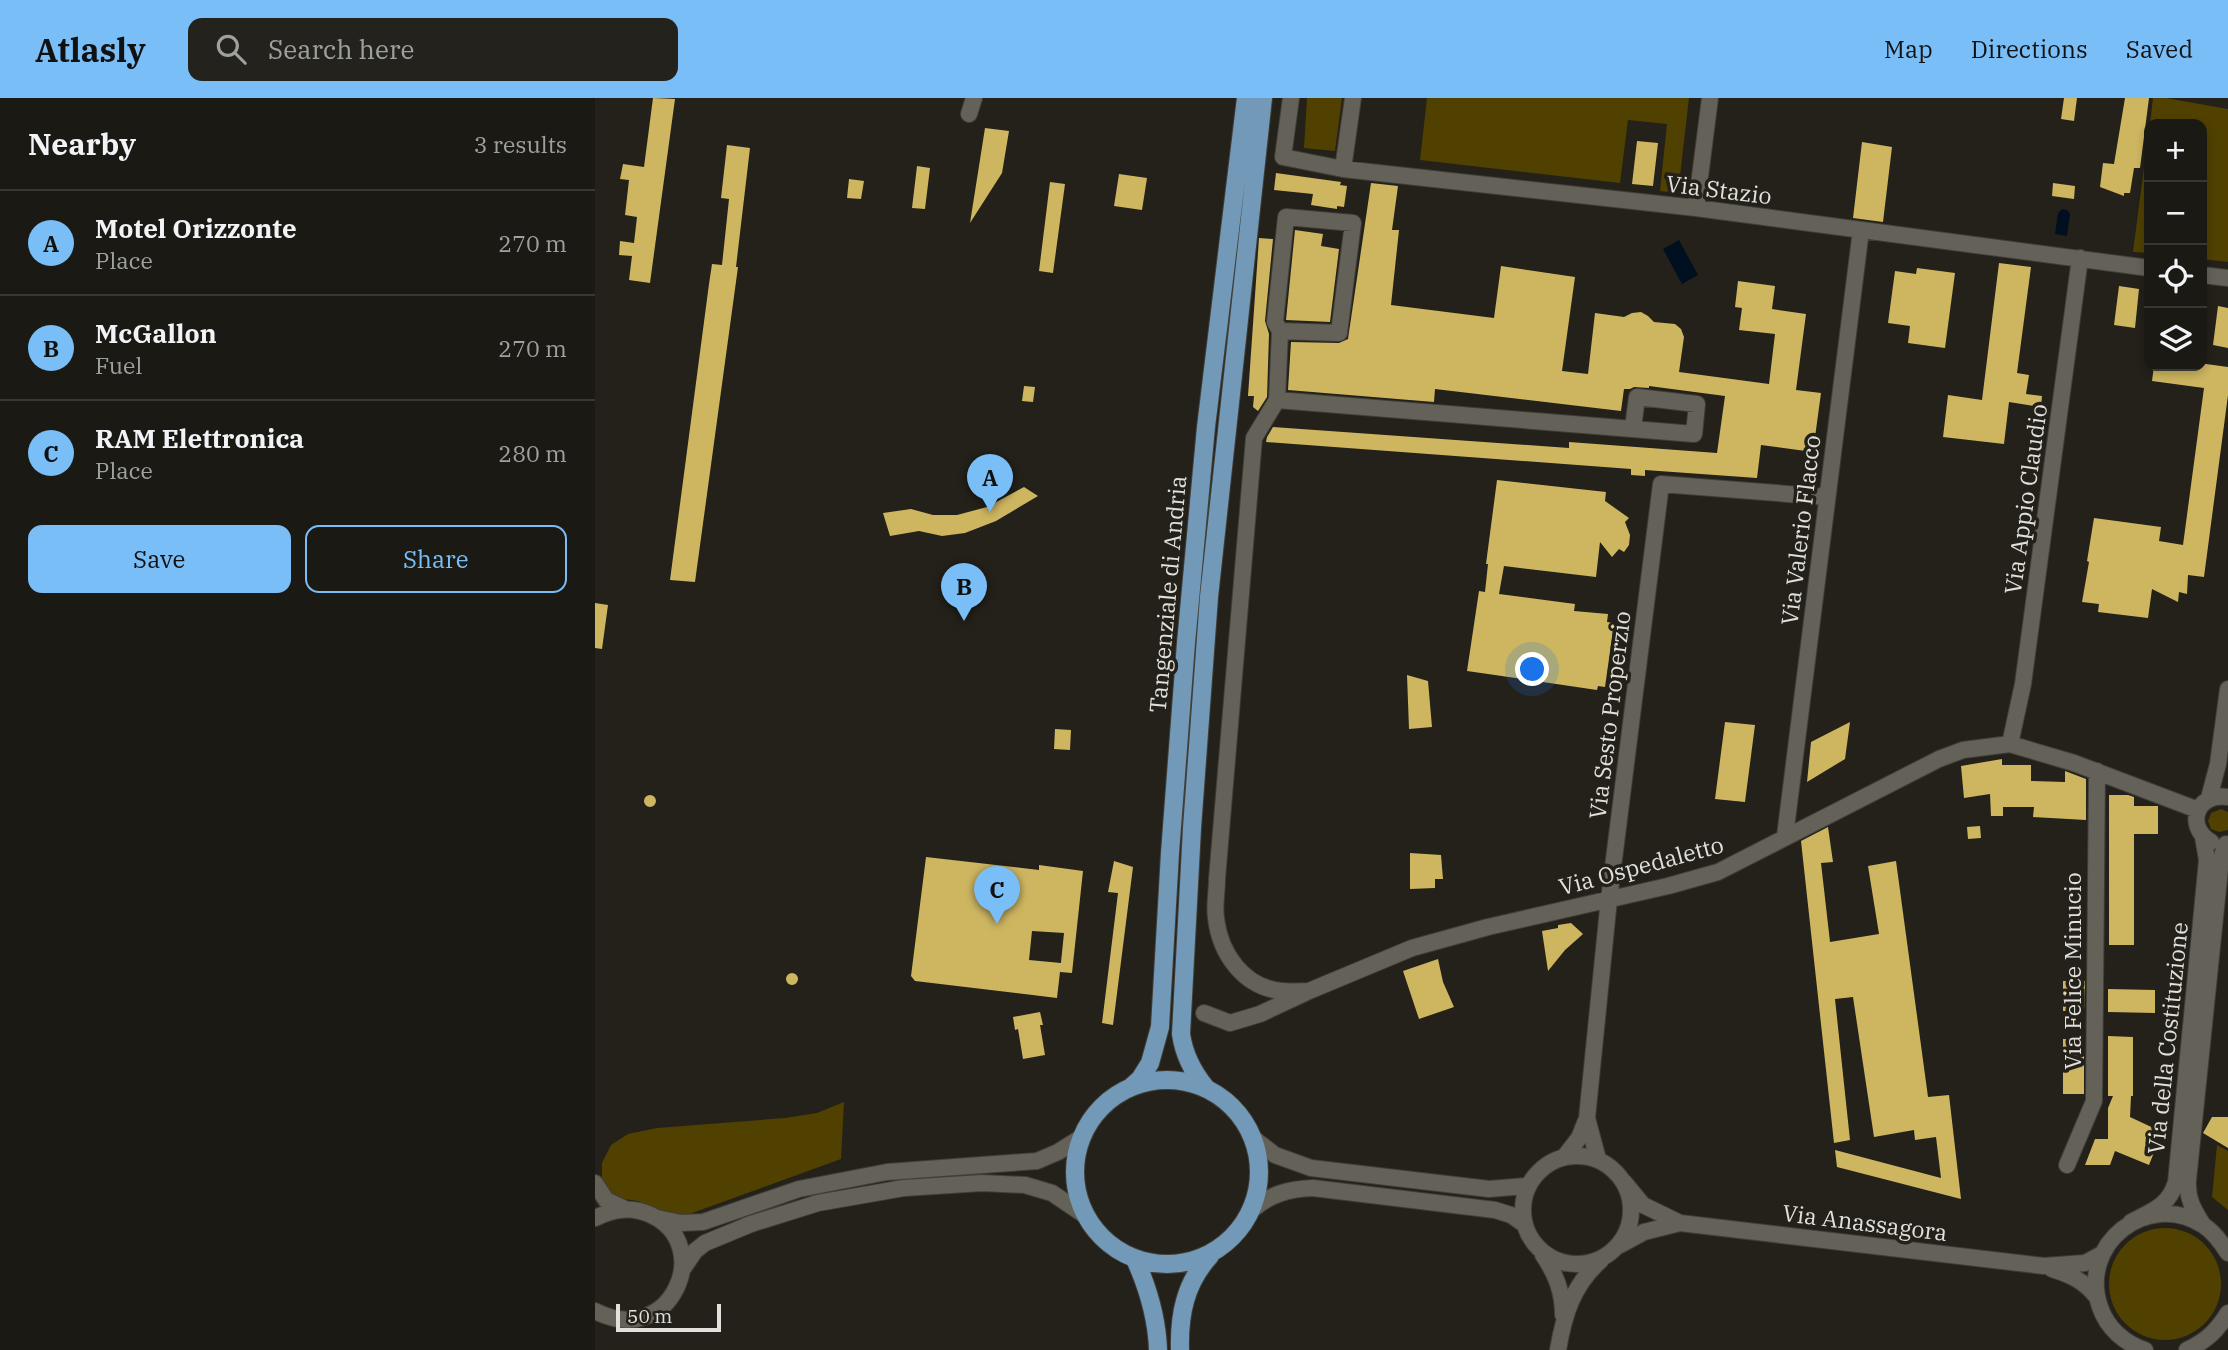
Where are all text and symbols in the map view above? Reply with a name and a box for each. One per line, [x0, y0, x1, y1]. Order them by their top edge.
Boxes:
search box [188, 18, 678, 81]
text: Atlasly [35, 28, 146, 71]
icon: search [212, 30, 250, 68]
text: Search here [268, 32, 414, 66]
text: Map [1884, 33, 1933, 65]
text: Directions [1971, 33, 2088, 65]
text: Saved [2126, 33, 2193, 65]
map controls [2144, 119, 2207, 371]
button: + [2144, 119, 2207, 182]
text: Nearby [28, 124, 136, 163]
text: 3 results [474, 129, 567, 159]
street label: Via Stazio [1665, 168, 1773, 210]
button: − [2144, 182, 2207, 245]
text: Motel Orizzonte [95, 211, 297, 245]
text: A [43, 228, 59, 258]
text: 270 m [498, 228, 567, 258]
text: Place [95, 245, 153, 275]
button: locate [2144, 245, 2207, 308]
button: layers [2144, 308, 2207, 371]
text: McGallon [95, 316, 217, 350]
text: B [43, 333, 59, 363]
text: 270 m [498, 333, 567, 363]
text: Fuel [95, 350, 142, 380]
street label: Via Appio Claudio [1997, 402, 2053, 596]
text: RAM Elettronica [95, 421, 304, 455]
street label: Via Valerio Flacco [1773, 433, 1827, 627]
text: C [43, 438, 59, 468]
text: 280 m [498, 438, 567, 468]
pin: A [967, 454, 1013, 512]
text: Place [95, 455, 153, 485]
street label: Tangenziale di Andria [1142, 474, 1192, 714]
button: Save [28, 525, 291, 593]
button: Share [305, 525, 567, 593]
pin: B [941, 563, 987, 621]
street label: Via Sesto Properzio [1581, 609, 1637, 821]
your location [1515, 652, 1549, 686]
street label: Via Ospedaletto [1555, 829, 1727, 901]
pin: C [974, 866, 1020, 924]
street label: Via Felice Minucio [2057, 872, 2087, 1070]
street label: Via della Costituzione [2140, 920, 2194, 1156]
street label: Via Anassagora [1781, 1197, 1949, 1247]
scale bar [616, 1301, 721, 1333]
text: 50 m [627, 1304, 672, 1328]

